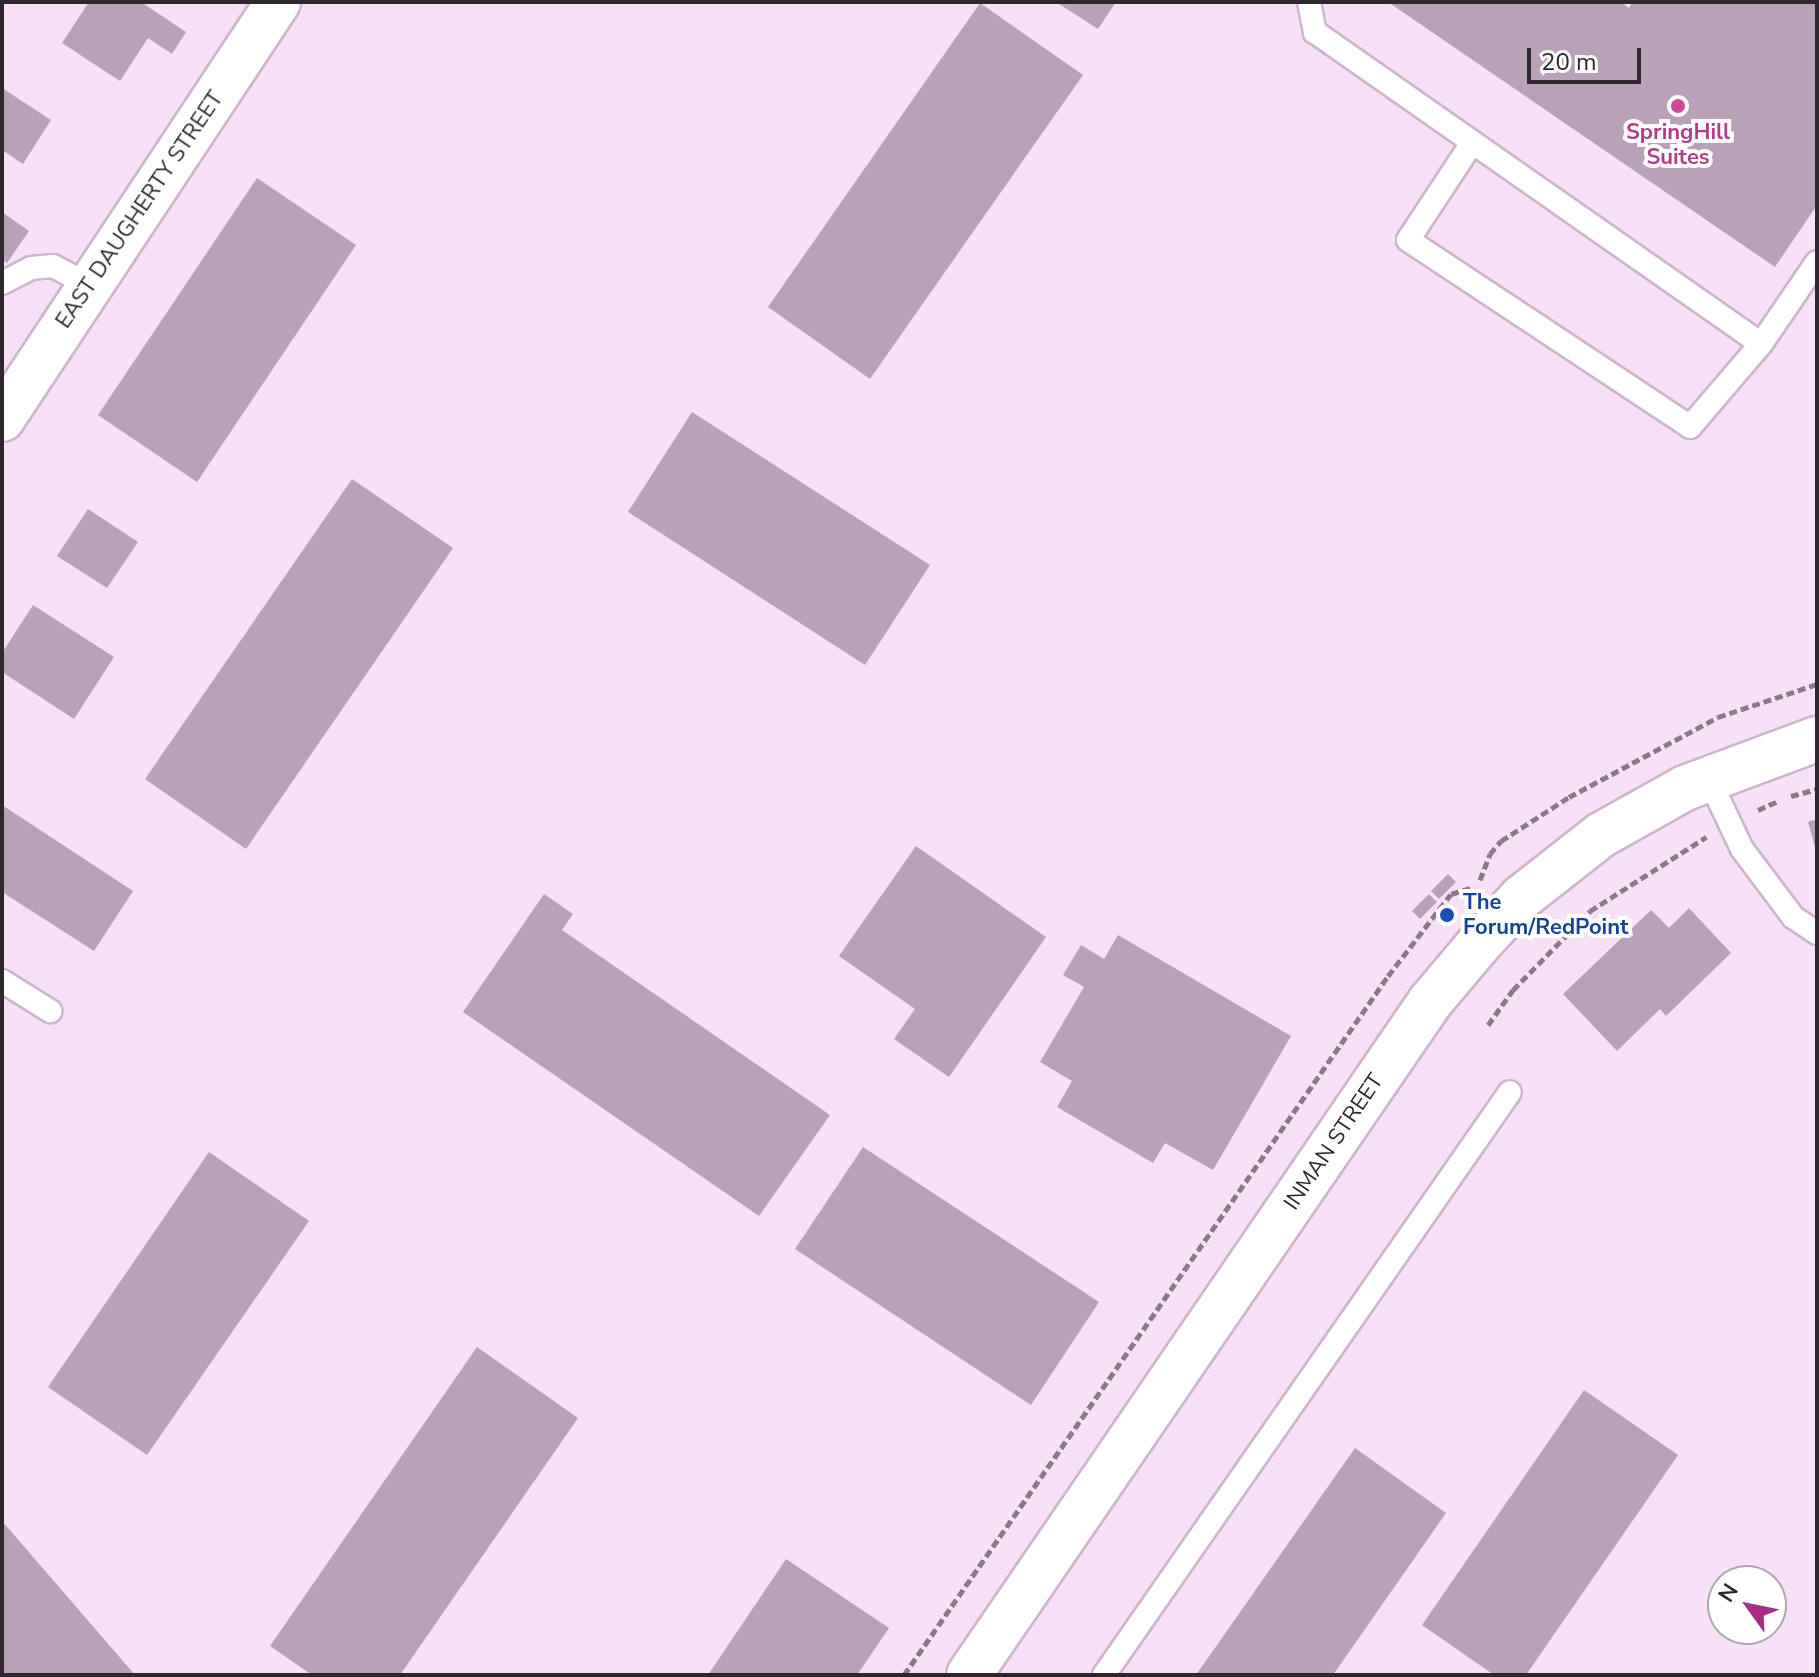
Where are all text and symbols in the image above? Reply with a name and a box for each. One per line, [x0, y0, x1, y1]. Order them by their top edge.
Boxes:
scale bar [1531, 32, 1645, 82]
text: 20 m [1541, 46, 1597, 78]
street label: EAST DAUGHERTY STREET [51, 86, 229, 334]
marker: SpringHill Suites [1669, 97, 1687, 115]
place label: SpringHill Suites [1626, 119, 1730, 170]
place label: The Forum/RedPoint [1463, 889, 1629, 940]
marker: The Forum/RedPoint [1438, 906, 1456, 924]
street label: INMAN STREET [1279, 1069, 1389, 1215]
north arrow [1707, 1565, 1787, 1645]
text: N [1711, 1578, 1746, 1608]

